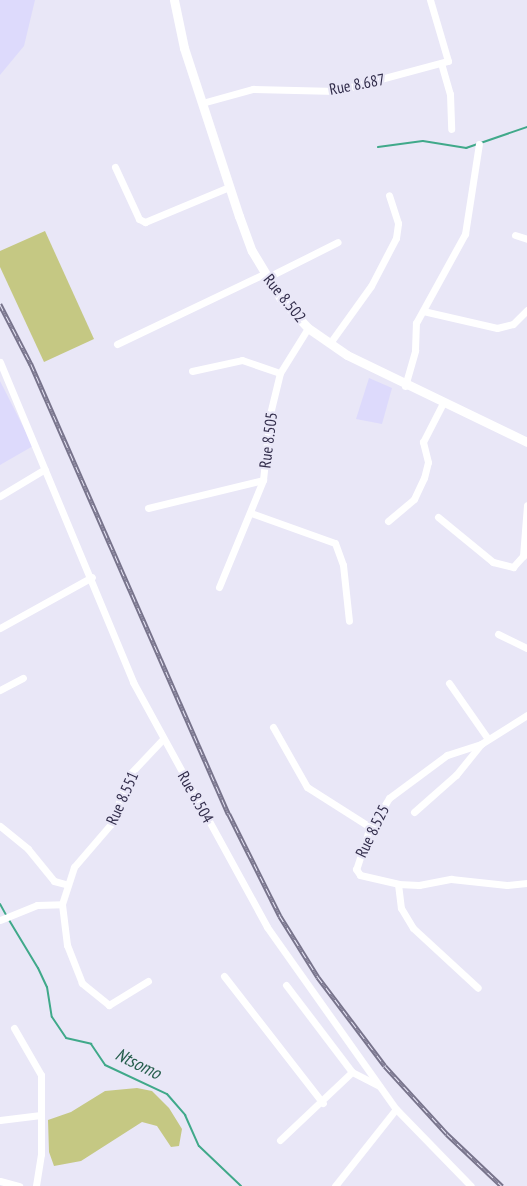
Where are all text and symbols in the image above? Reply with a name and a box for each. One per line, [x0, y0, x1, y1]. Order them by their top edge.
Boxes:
street label: Rue 8.687 [328, 69, 386, 99]
street label: Rue 8.502 [260, 270, 310, 326]
street label: Rue 8.505 [255, 411, 281, 469]
street label: Rue 8.551 [102, 768, 142, 828]
street label: Rue 8.504 [174, 768, 218, 826]
street label: Rue 8.525 [351, 802, 393, 860]
water label: Ntsomo [112, 1044, 164, 1084]

